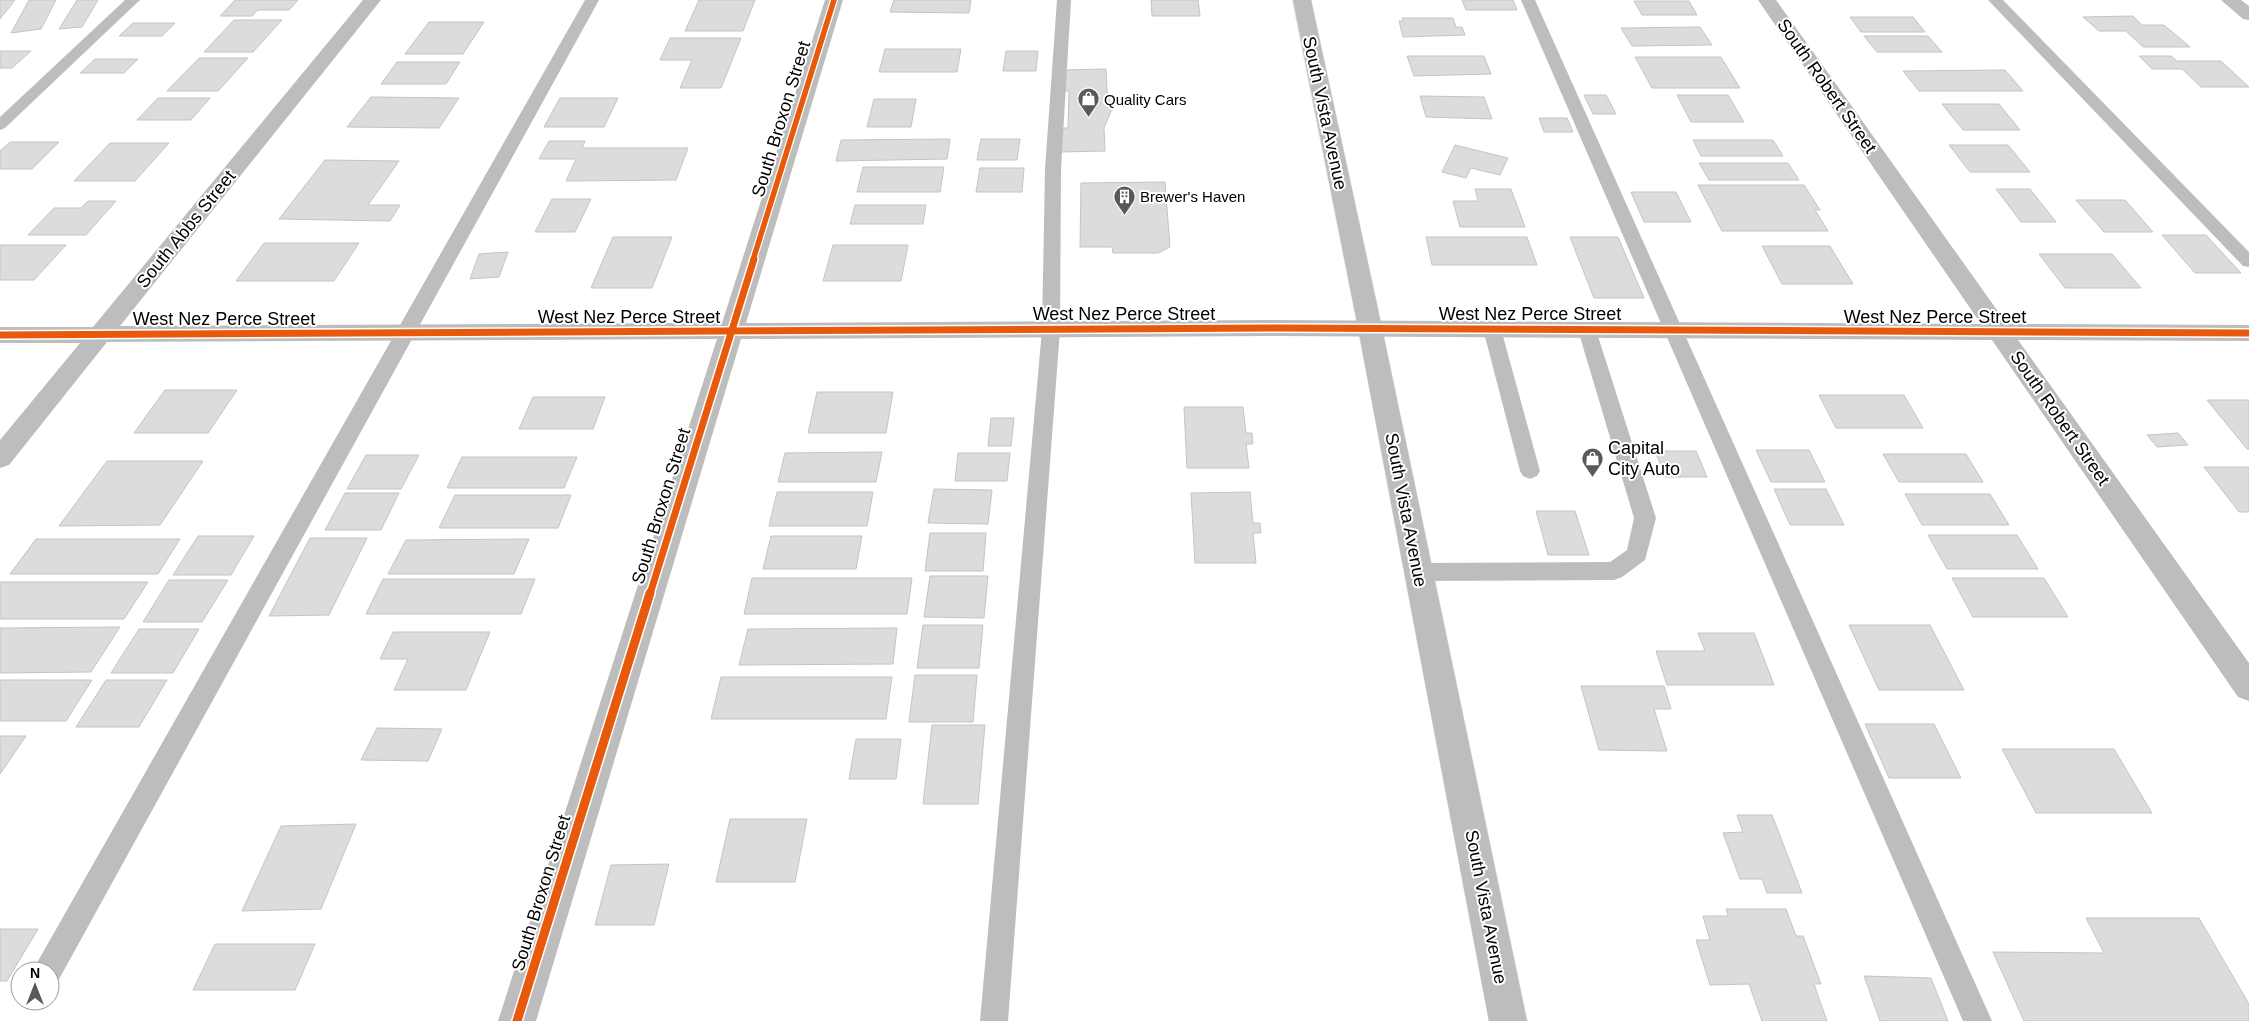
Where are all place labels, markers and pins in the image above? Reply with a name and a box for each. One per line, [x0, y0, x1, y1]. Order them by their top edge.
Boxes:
shop icon: Quality Cars [1076, 87, 1100, 118]
place label: Quality Cars [1104, 91, 1187, 108]
building icon: Brewer's Haven [1112, 184, 1136, 215]
place label: Brewer's Haven [1140, 188, 1245, 205]
place label: Capital City Auto [1608, 438, 1680, 479]
shop icon: Capital City Auto [1580, 446, 1604, 477]

